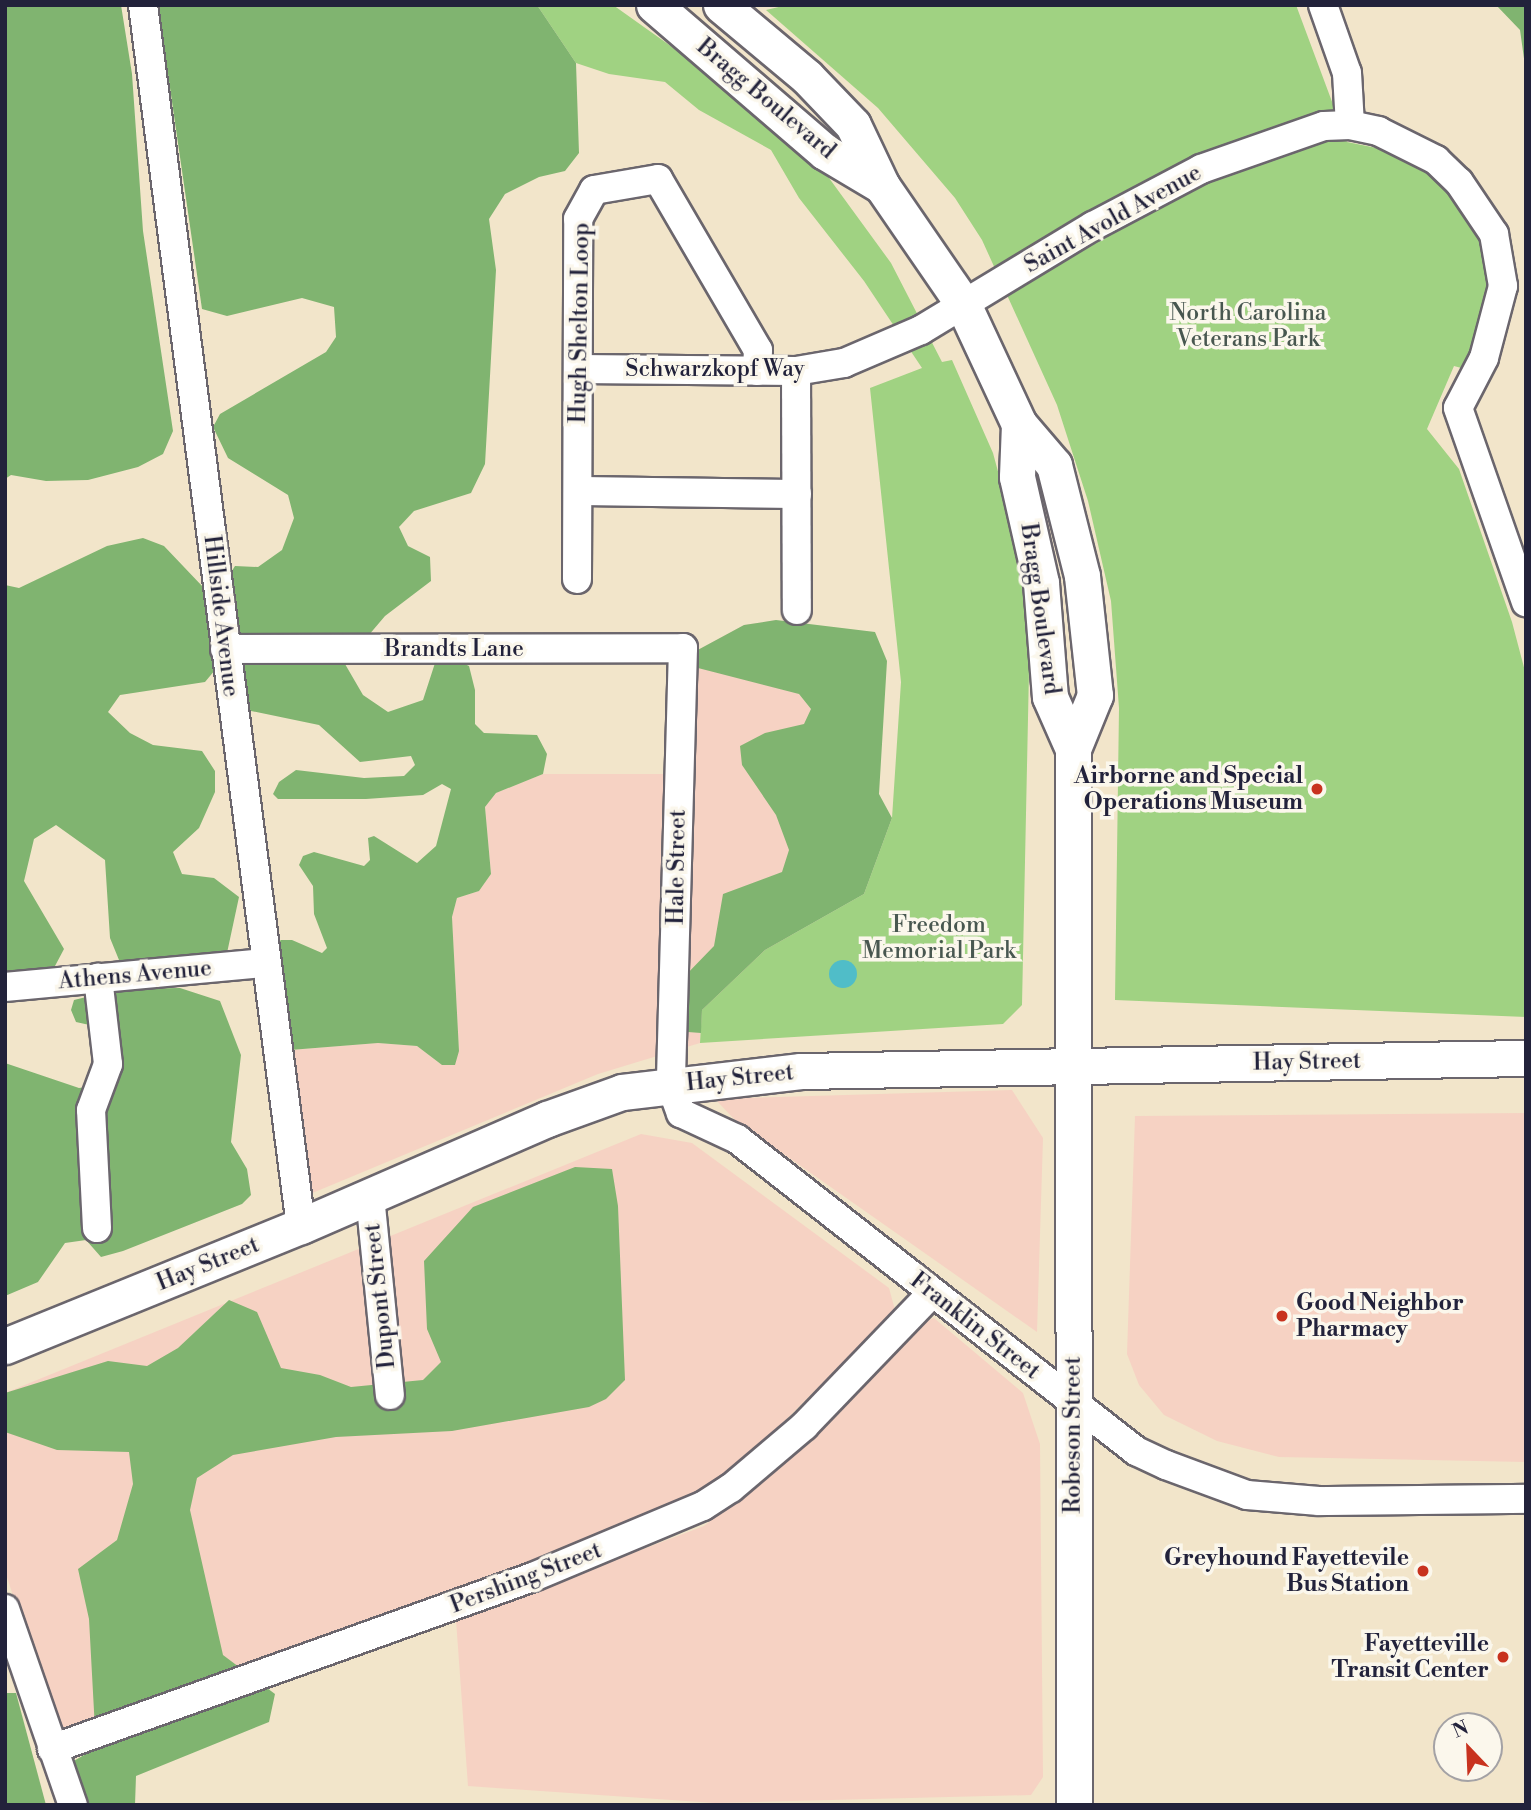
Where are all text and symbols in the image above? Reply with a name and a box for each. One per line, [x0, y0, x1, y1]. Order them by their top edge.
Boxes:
street label: Bragg Boulevard [691, 33, 841, 165]
street label: Saint Avold Avenue [1020, 159, 1206, 279]
street label: Hugh Shelton Loop [564, 222, 596, 424]
park label: North Carolina Veterans Park [1170, 299, 1326, 353]
street label: Schwarzkopf Way [625, 355, 805, 383]
street label: Bragg Boulevard [1014, 522, 1066, 696]
street label: Hillside Avenue [197, 534, 245, 698]
street label: Brandts Lane [384, 635, 524, 663]
place label: Airborne and Special Operations Museum [1074, 762, 1303, 816]
marker: Airborne and Special Operations Museum [1309, 781, 1325, 797]
street label: Hale Street [662, 809, 692, 925]
park label: Freedom Memorial Park [862, 911, 1016, 965]
street label: Athens Avenue [57, 955, 213, 995]
street label: Hay Street [1253, 1047, 1361, 1077]
street label: Hay Street [685, 1059, 795, 1097]
street label: Dupont Street [359, 1222, 401, 1370]
street label: Hay Street [153, 1231, 263, 1297]
street label: Franklin Street [905, 1267, 1045, 1385]
place label: Good Neighbor Pharmacy [1296, 1289, 1464, 1343]
marker: Good Neighbor Pharmacy [1274, 1308, 1290, 1324]
street label: Robeson Street [1059, 1356, 1087, 1514]
street label: Pershing Street [446, 1536, 606, 1620]
place label: Greyhound Fayettevile Bus Station [1164, 1544, 1409, 1598]
marker: Greyhound Fayettevile Bus Station [1415, 1563, 1431, 1579]
place label: Fayetteville Transit Center [1331, 1630, 1489, 1684]
marker: Fayetteville Transit Center [1495, 1649, 1511, 1665]
north arrow [1433, 1712, 1503, 1782]
text: N [1449, 1716, 1472, 1743]

